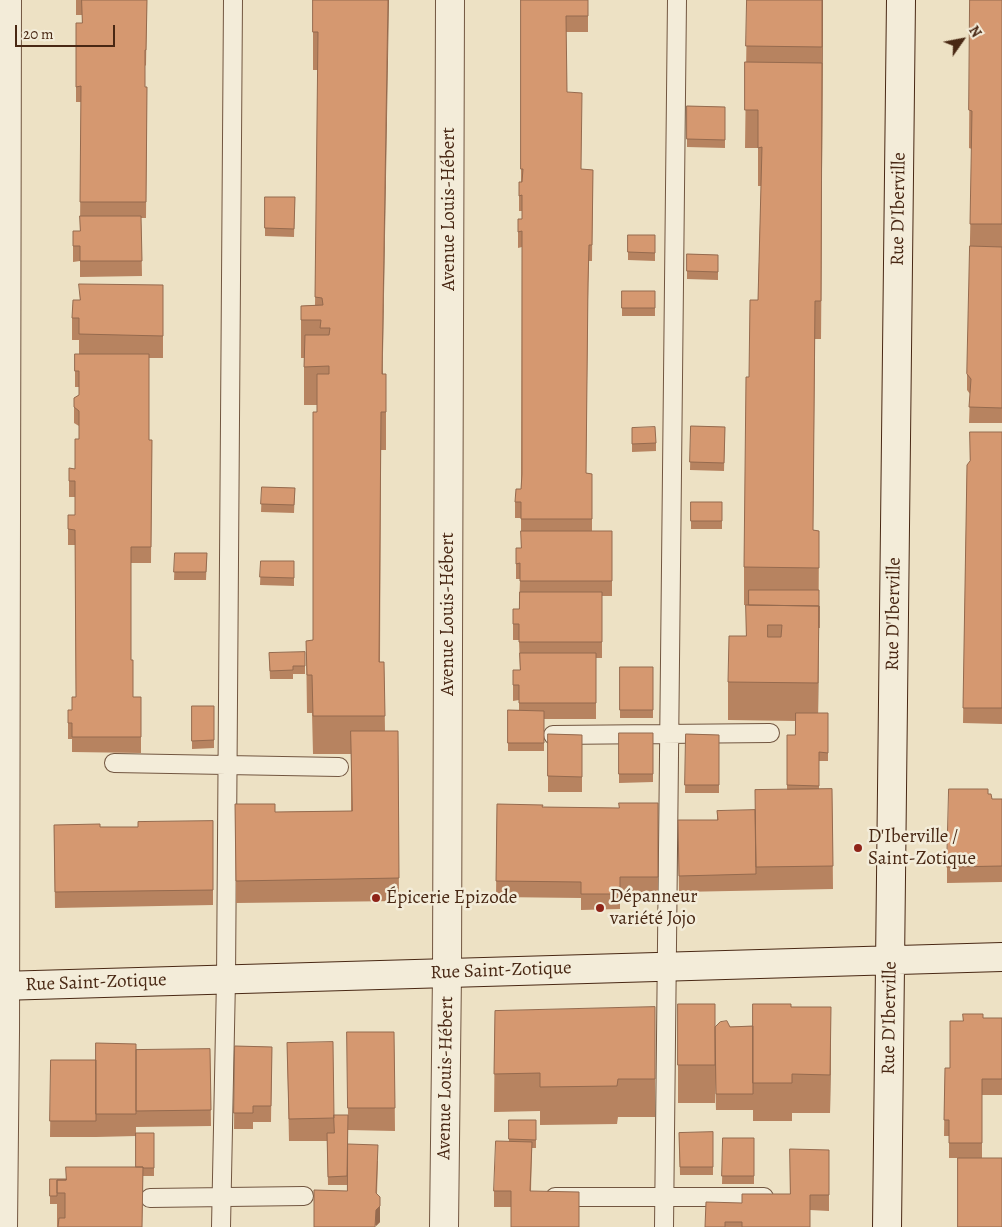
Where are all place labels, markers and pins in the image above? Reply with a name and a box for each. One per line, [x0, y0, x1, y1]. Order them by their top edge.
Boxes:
place label: D'Iberville / Saint-Zotique [868, 826, 976, 870]
marker: D'Iberville / Saint-Zotique [852, 842, 864, 854]
place label: Dépanneur variété Jojo [610, 886, 698, 930]
place label: Épicerie Epizode [386, 887, 517, 909]
marker: Épicerie Epizode [370, 892, 382, 904]
marker: Dépanneur variété Jojo [594, 902, 606, 914]

